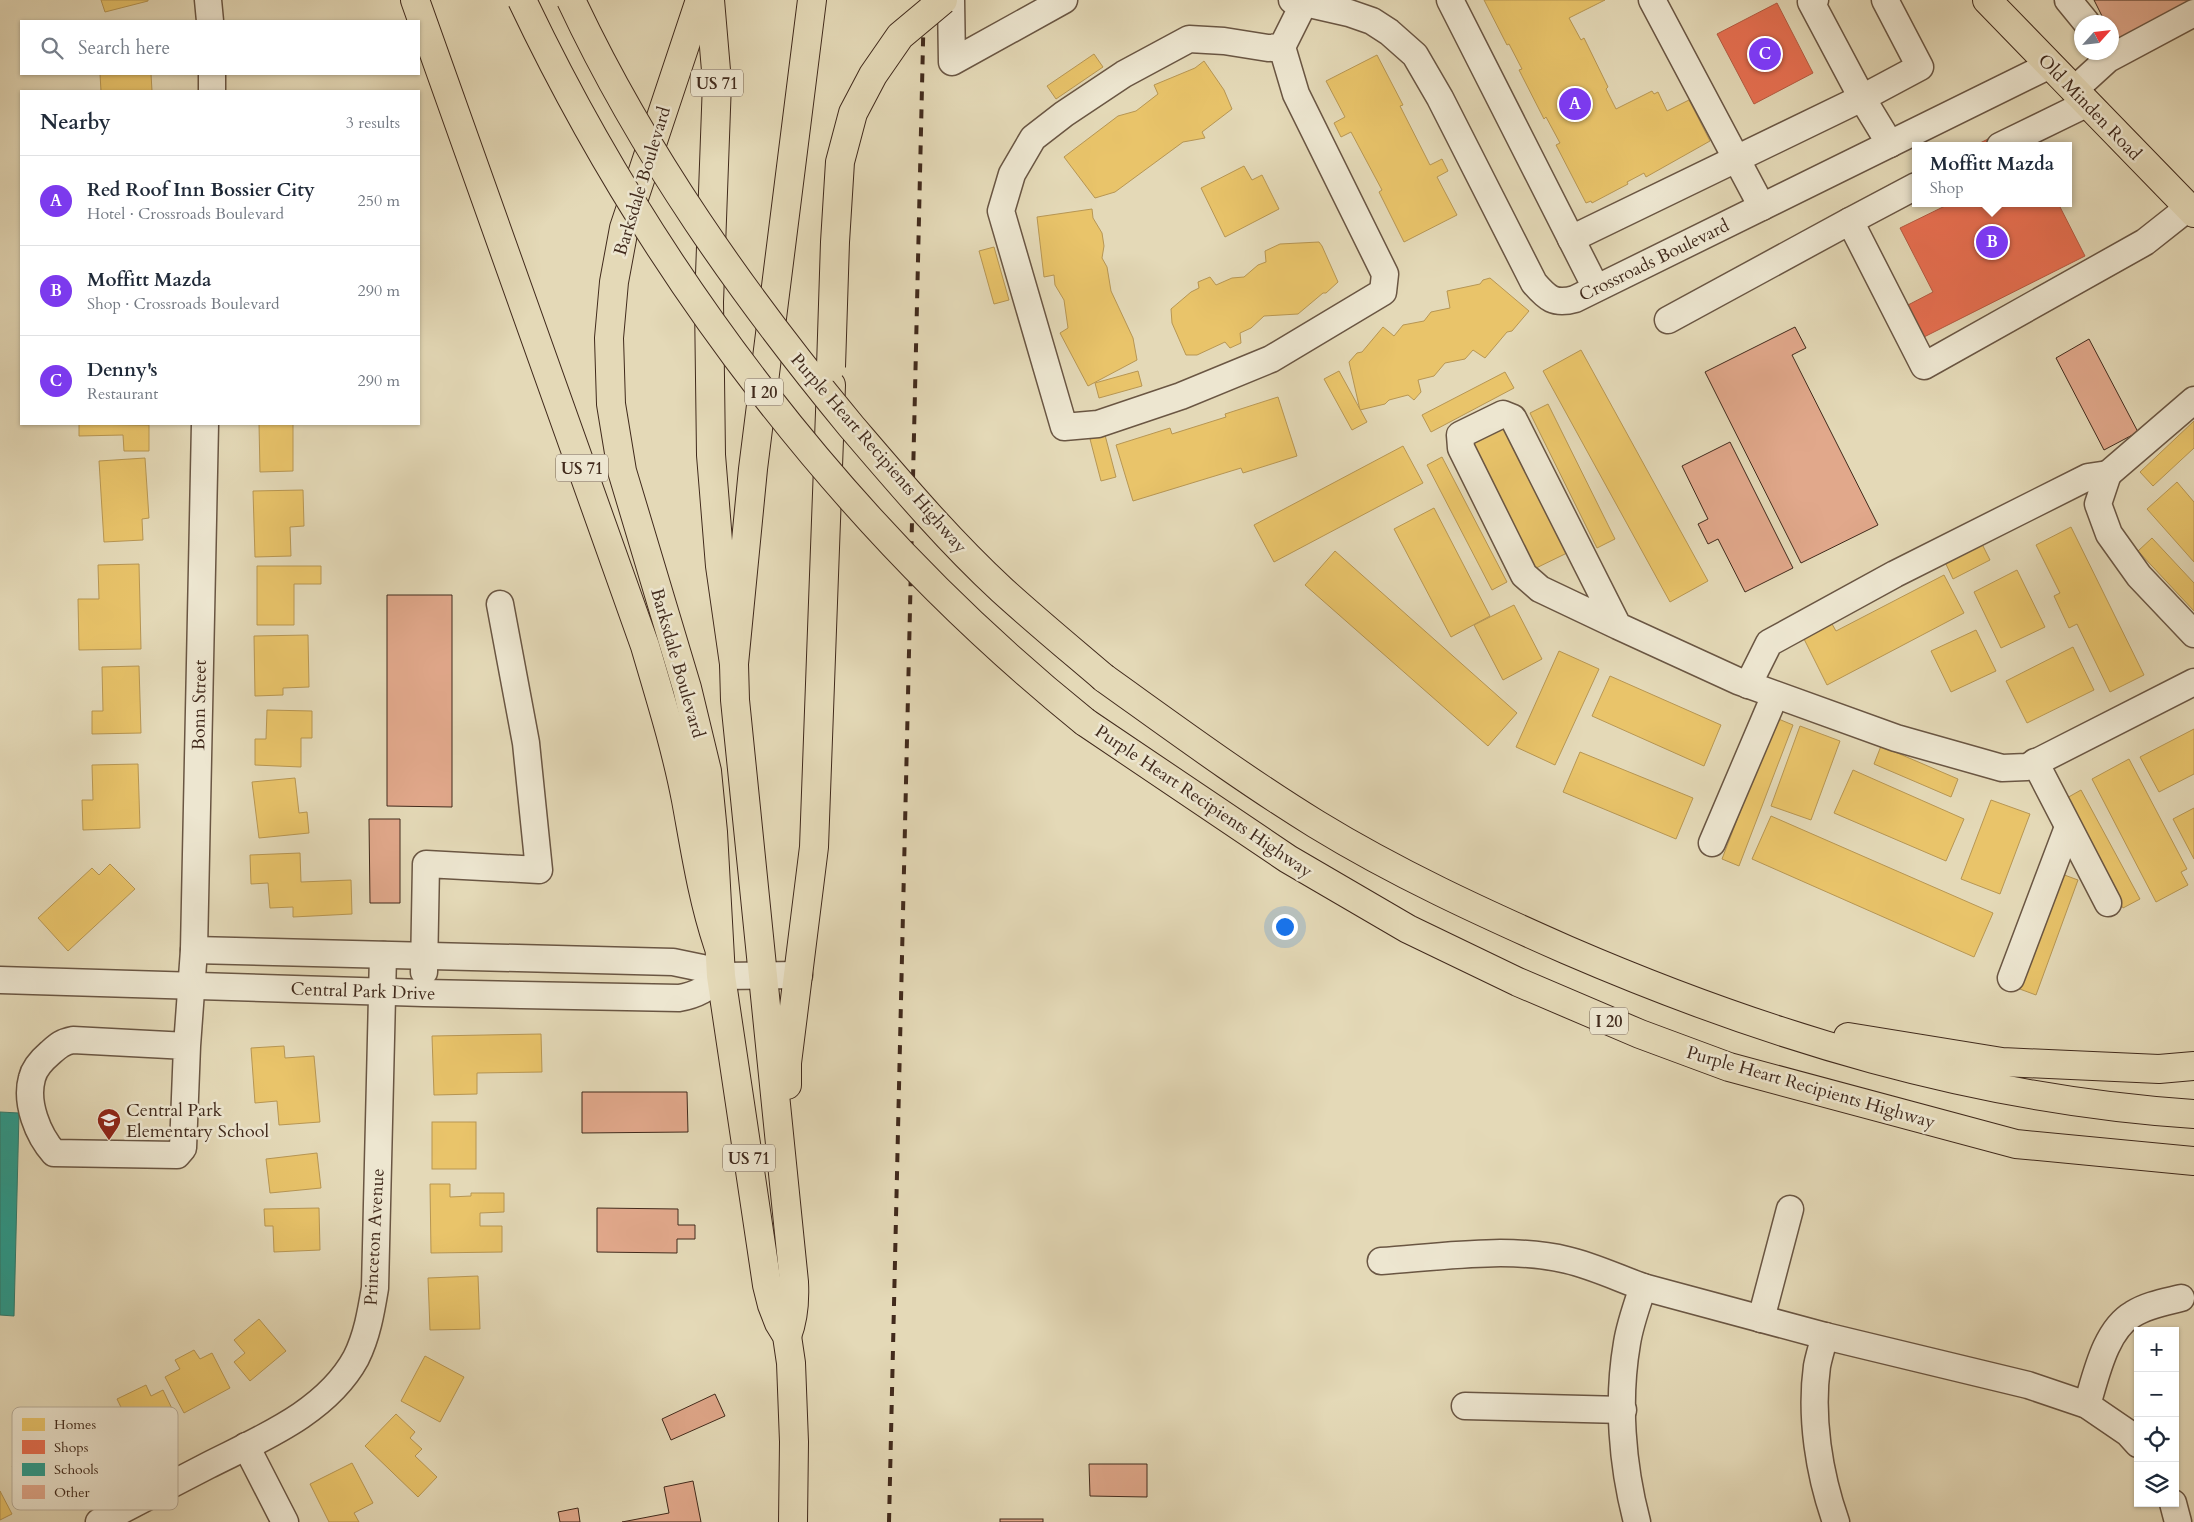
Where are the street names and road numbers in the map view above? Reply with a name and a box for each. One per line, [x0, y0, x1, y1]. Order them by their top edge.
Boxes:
street label: Old Minden Road [2032, 49, 2147, 166]
road number: US 71 [691, 70, 743, 96]
street label: Barksdale Boulevard [608, 103, 677, 259]
street label: Crossroads Boulevard [1575, 213, 1734, 308]
street label: Purple Heart Recipients Highway [785, 348, 973, 559]
road number: I 20 [745, 378, 783, 406]
road number: US 71 [556, 454, 608, 482]
street label: Barksdale Boulevard [644, 585, 711, 741]
street label: Bonn Street [186, 659, 213, 751]
street label: Purple Heart Recipients Highway [1090, 719, 1318, 884]
street label: Central Park Drive [290, 976, 436, 1007]
road number: I 20 [1590, 1008, 1628, 1034]
street label: Purple Heart Recipients Highway [1684, 1040, 1939, 1135]
road number: US 71 [723, 1144, 775, 1172]
street label: Princeton Avenue [358, 1168, 391, 1306]

